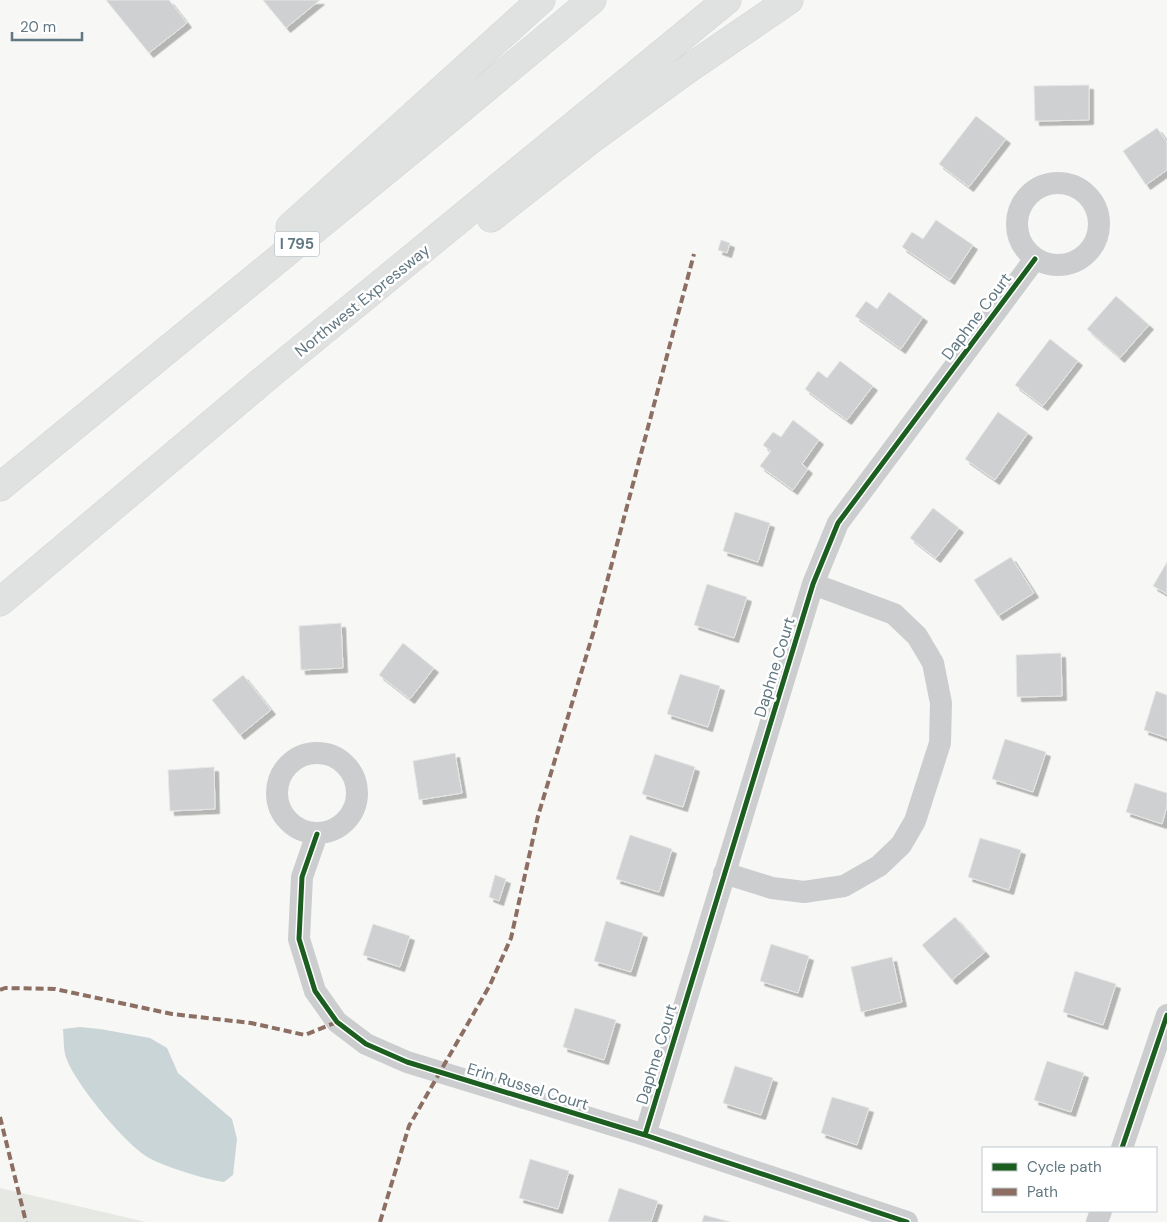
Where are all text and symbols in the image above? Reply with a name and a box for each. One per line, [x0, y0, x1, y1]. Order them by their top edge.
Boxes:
scale bar [12, 10, 82, 42]
text: 20 m [20, 17, 56, 37]
road number: I 795 [274, 232, 320, 256]
street label: Northwest Expressway [290, 239, 434, 361]
street label: Daphne Court [937, 269, 1016, 364]
street label: Daphne Court [749, 614, 800, 720]
street label: Daphne Court [631, 1001, 682, 1107]
street label: Erin Russel Court [464, 1058, 591, 1115]
legend [982, 1147, 1157, 1212]
text: Cycle path [1027, 1157, 1102, 1177]
text: Path [1027, 1182, 1058, 1202]

